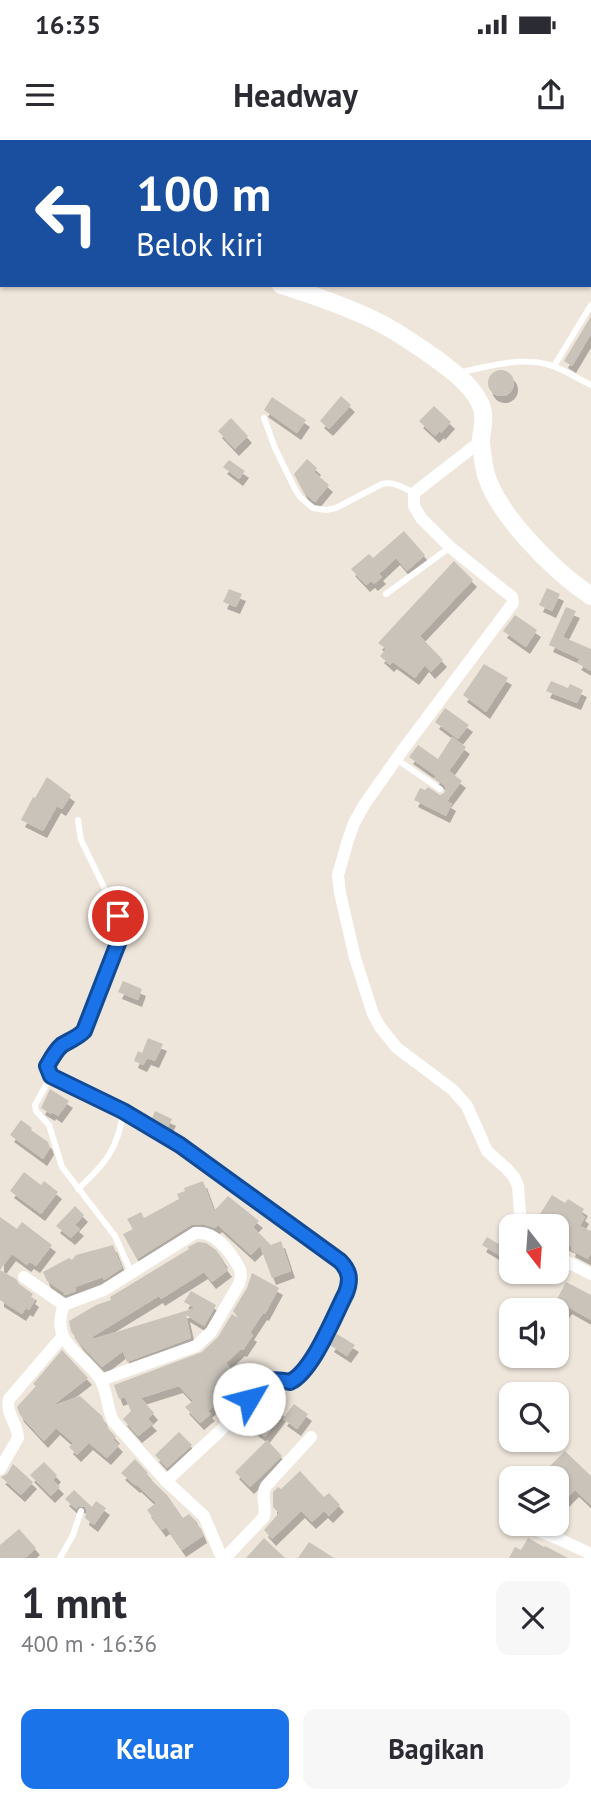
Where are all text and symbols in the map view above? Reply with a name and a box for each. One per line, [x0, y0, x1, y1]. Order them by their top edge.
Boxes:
text: 16:35 [35, 8, 101, 41]
text: Headway [233, 74, 358, 116]
icon: menu [21, 76, 59, 114]
icon: share [532, 76, 570, 114]
text: 100 m [136, 161, 271, 225]
icon: left [21, 168, 112, 259]
text: Belok kiri [136, 223, 264, 265]
pin [88, 886, 148, 946]
icon: arrive [99, 897, 137, 935]
north arrow [499, 1214, 569, 1284]
map controls [499, 1214, 569, 1536]
button: sound [499, 1298, 569, 1368]
position arrow [212, 1362, 286, 1436]
button: search [499, 1382, 569, 1452]
button: layers [499, 1466, 569, 1536]
text: 1 mnt [21, 1575, 127, 1630]
button: close [496, 1581, 570, 1655]
text: 400 m · 16:36 [21, 1629, 157, 1658]
button: Keluar [21, 1709, 289, 1789]
button: Bagikan [303, 1709, 570, 1789]

